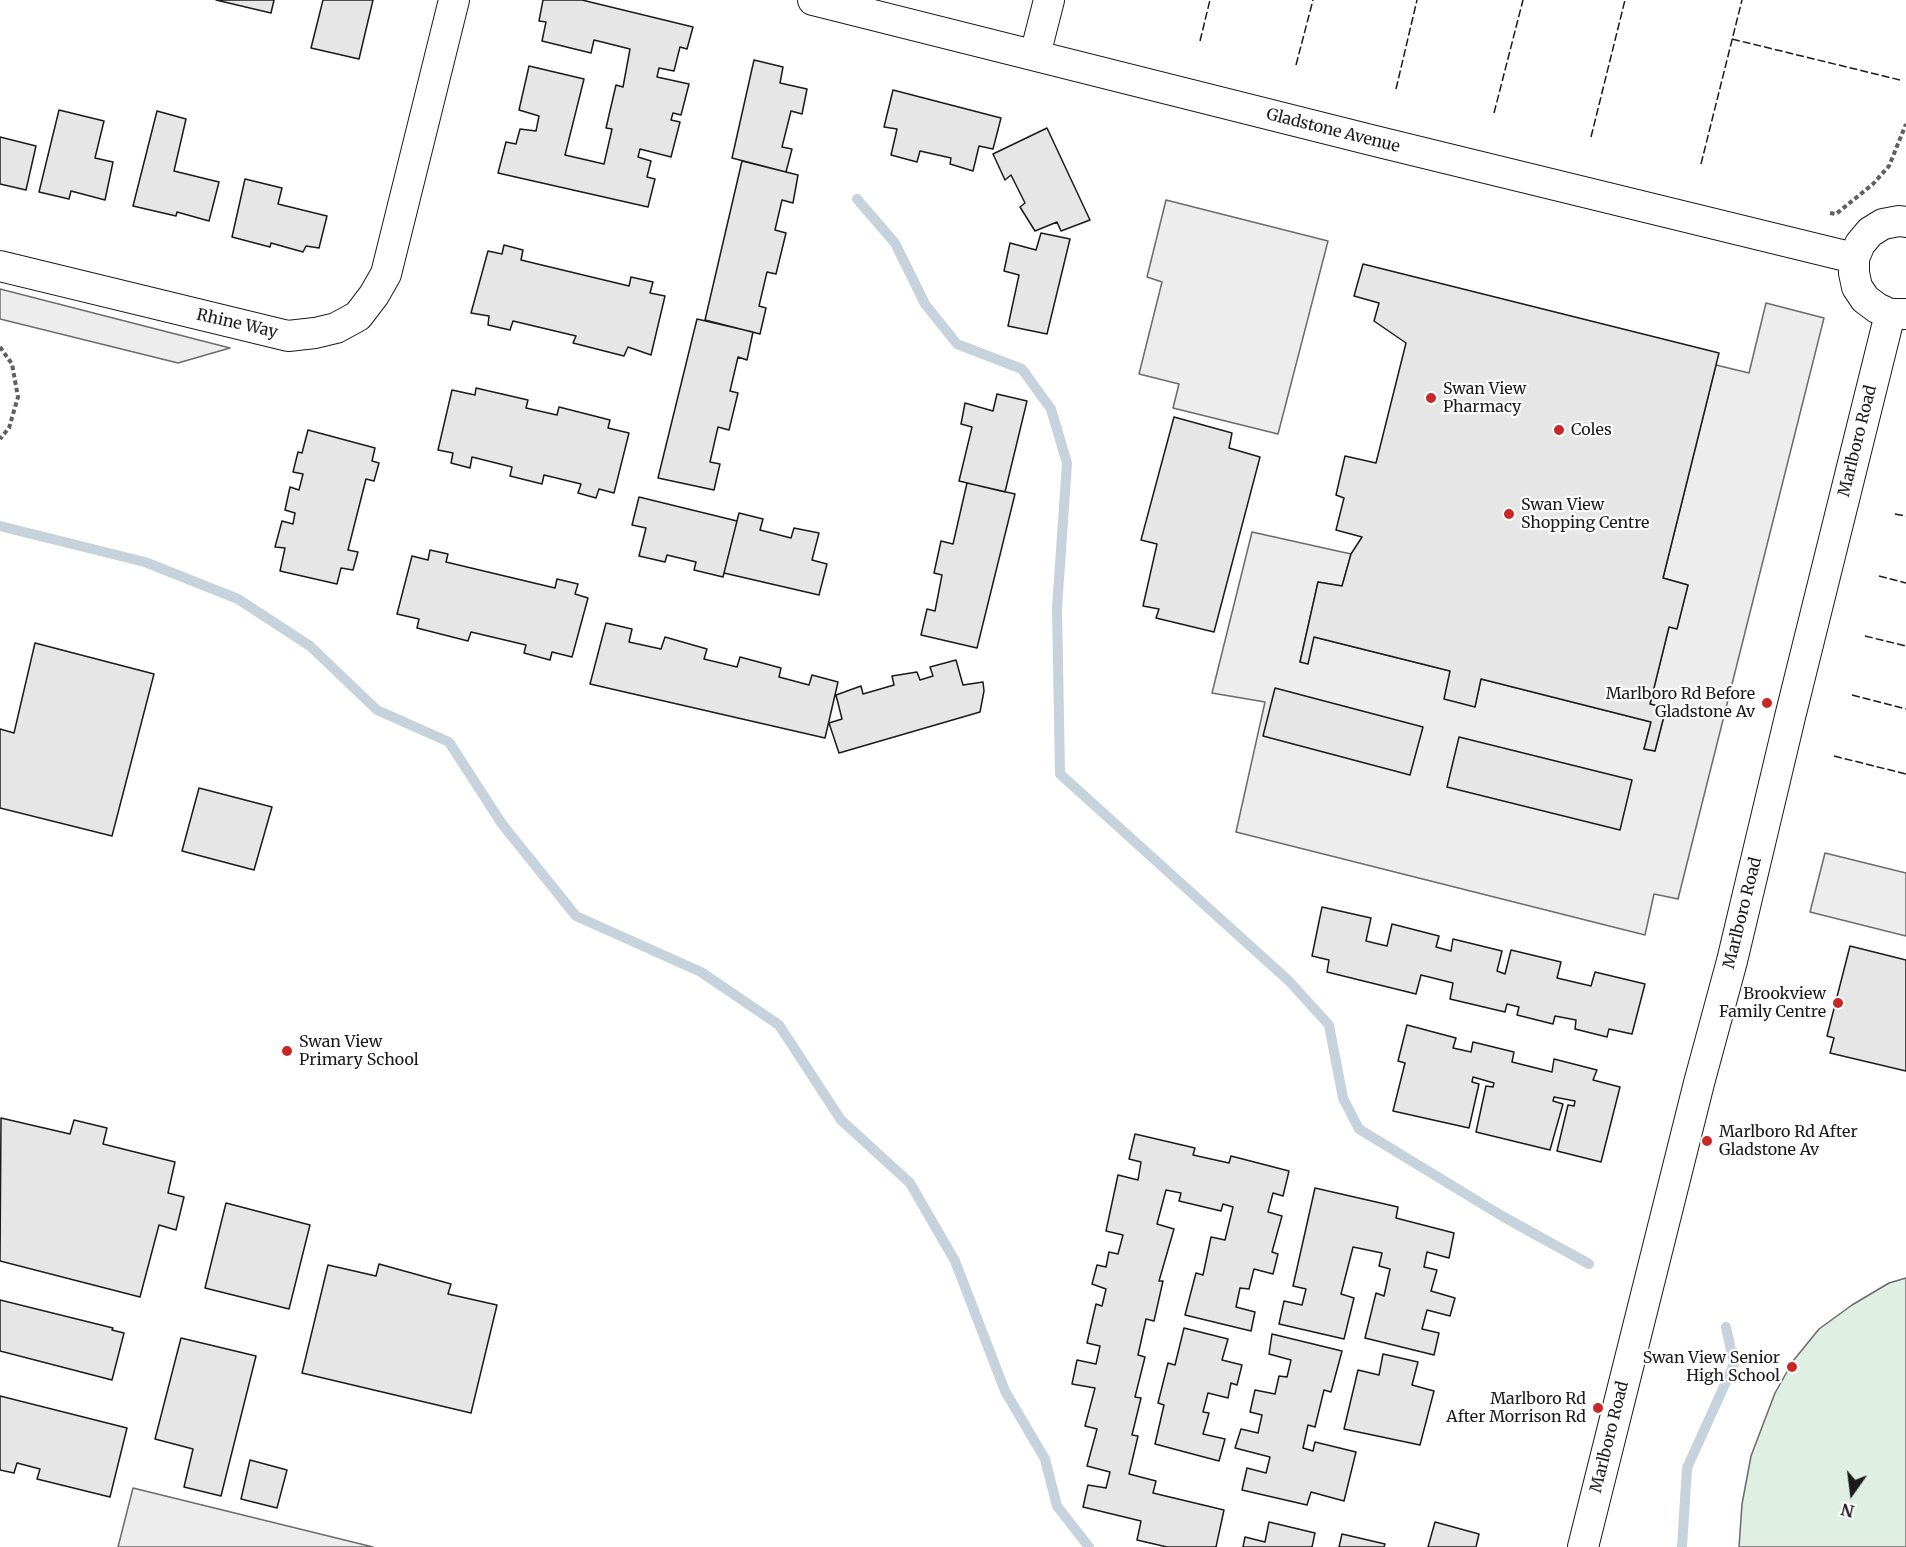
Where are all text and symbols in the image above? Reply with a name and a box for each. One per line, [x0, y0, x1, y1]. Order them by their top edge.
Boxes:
street label: Gladstone Avenue [1264, 105, 1402, 157]
street label: Rhine Way [195, 305, 279, 343]
place label: Swan View Pharmacy [1443, 379, 1526, 417]
street label: Marlboro Road [1835, 383, 1881, 499]
marker: Swan View Pharmacy [1424, 391, 1438, 405]
place label: Coles [1571, 420, 1612, 440]
marker: Coles [1552, 423, 1566, 437]
place label: Swan View Shopping Centre [1521, 495, 1649, 533]
marker: Swan View Shopping Centre [1502, 507, 1516, 521]
place label: Marlboro Rd Before Gladstone Av [1606, 684, 1755, 722]
marker: Marlboro Rd Before Gladstone Av [1760, 696, 1774, 710]
street label: Marlboro Road [1720, 855, 1766, 971]
place label: Brookview Family Centre [1719, 984, 1826, 1022]
marker: Brookview Family Centre [1831, 996, 1845, 1010]
place label: Swan View Primary School [299, 1032, 419, 1070]
marker: Swan View Primary School [280, 1044, 294, 1058]
place label: Marlboro Rd After Gladstone Av [1719, 1122, 1858, 1160]
marker: Marlboro Rd After Gladstone Av [1700, 1134, 1714, 1148]
place label: Swan View Senior High School [1643, 1348, 1780, 1386]
marker: Swan View Senior High School [1785, 1360, 1799, 1374]
street label: Marlboro Road [1587, 1379, 1633, 1495]
place label: Marlboro Rd After Morrison Rd [1446, 1389, 1586, 1427]
marker: Marlboro Rd After Morrison Rd [1591, 1401, 1605, 1415]
north arrow [1822, 1463, 1882, 1523]
text: N [1839, 1499, 1856, 1522]

